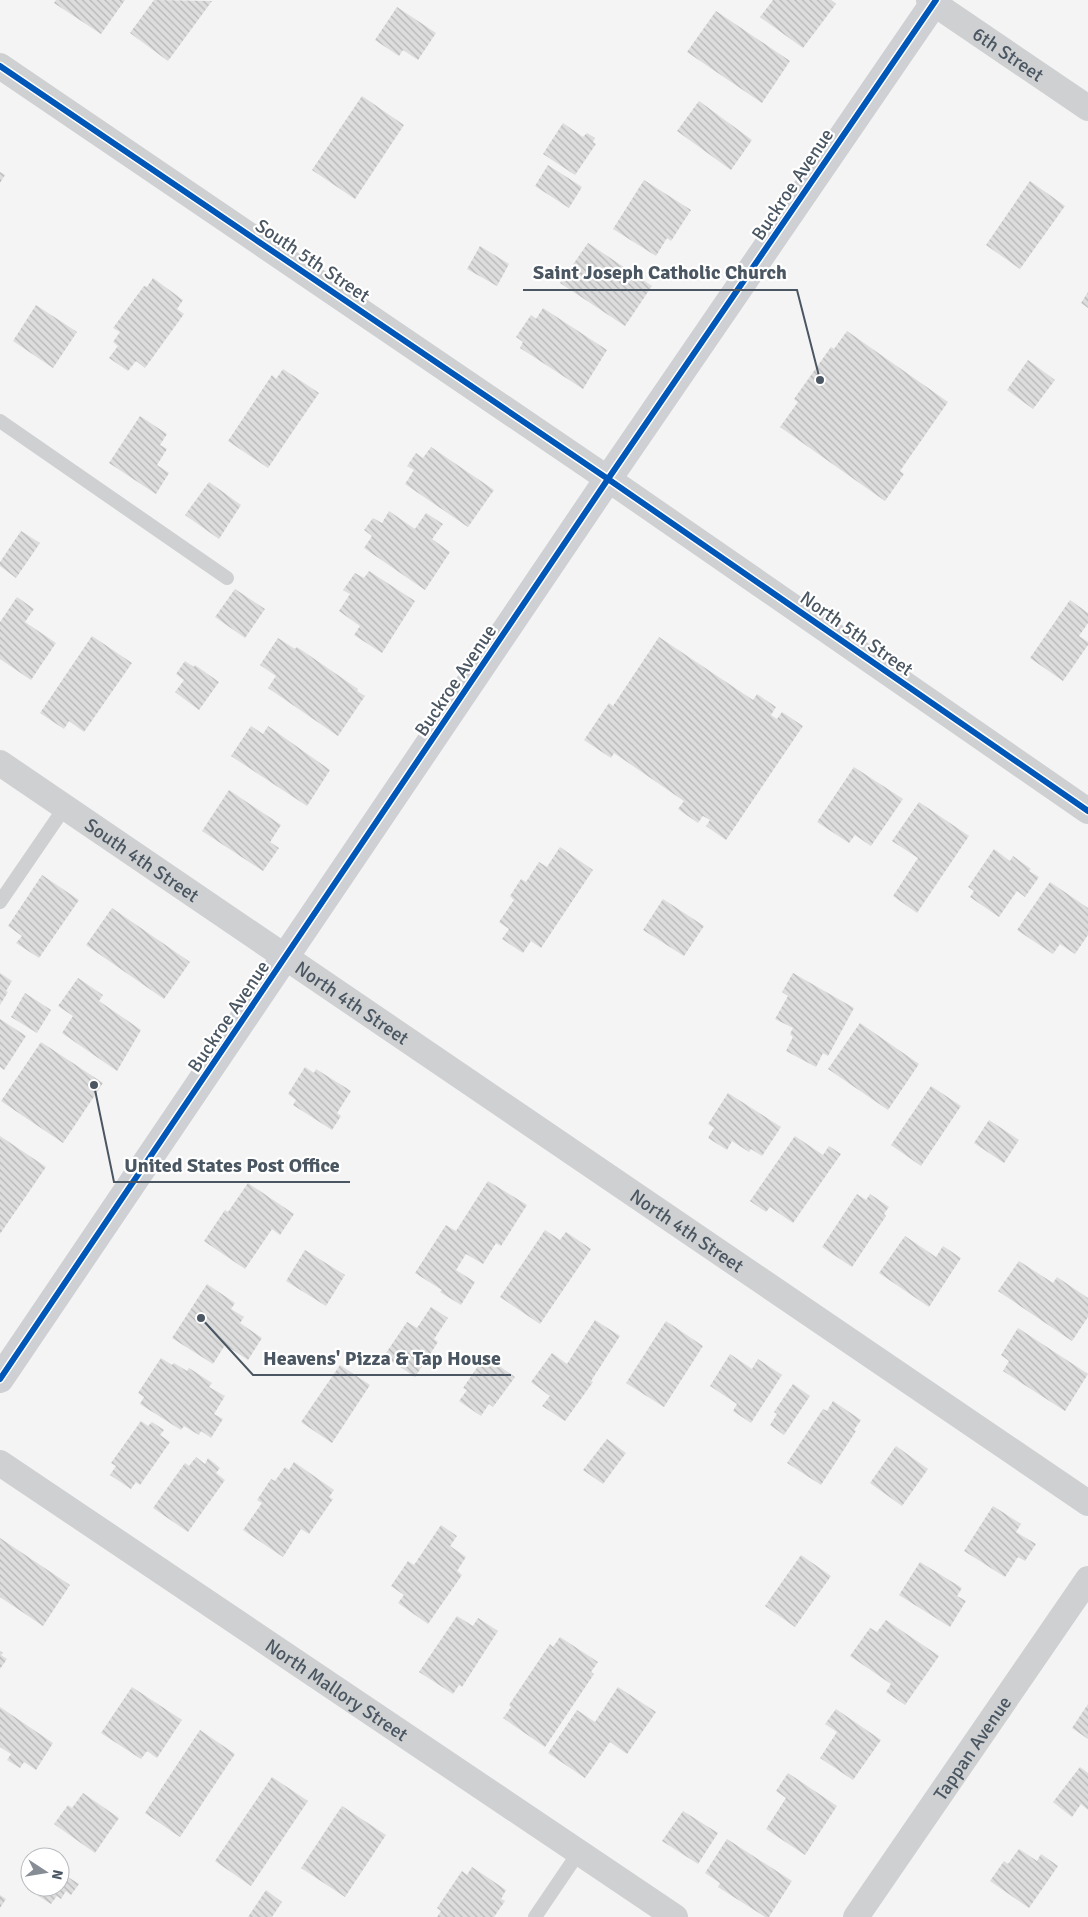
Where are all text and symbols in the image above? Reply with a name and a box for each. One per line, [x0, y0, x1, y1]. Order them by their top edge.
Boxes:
street label: 6th Street [968, 22, 1048, 88]
street label: Buckroe Avenue [747, 124, 839, 245]
street label: South 5th Street [251, 214, 375, 308]
callout: Saint Joseph Catholic Church [523, 255, 797, 290]
text: Saint Joseph Catholic Church [533, 260, 787, 285]
street label: North 5th Street [795, 586, 918, 682]
street label: Buckroe Avenue [410, 620, 502, 741]
street label: South 4th Street [80, 813, 204, 908]
street label: Buckroe Avenue [183, 956, 275, 1077]
street label: North 4th Street [290, 956, 413, 1051]
callout: United States Post Office [114, 1147, 350, 1182]
text: United States Post Office [124, 1153, 340, 1178]
street label: North 4th Street [625, 1184, 748, 1279]
callout: Heavens' Pizza & Tap House [253, 1340, 511, 1375]
text: Heavens' Pizza & Tap House [263, 1346, 501, 1371]
street label: North Mallory Street [260, 1634, 413, 1747]
street label: Tappan Avenue [929, 1692, 1017, 1805]
north arrow [20, 1847, 70, 1897]
text: N [48, 1868, 67, 1881]

